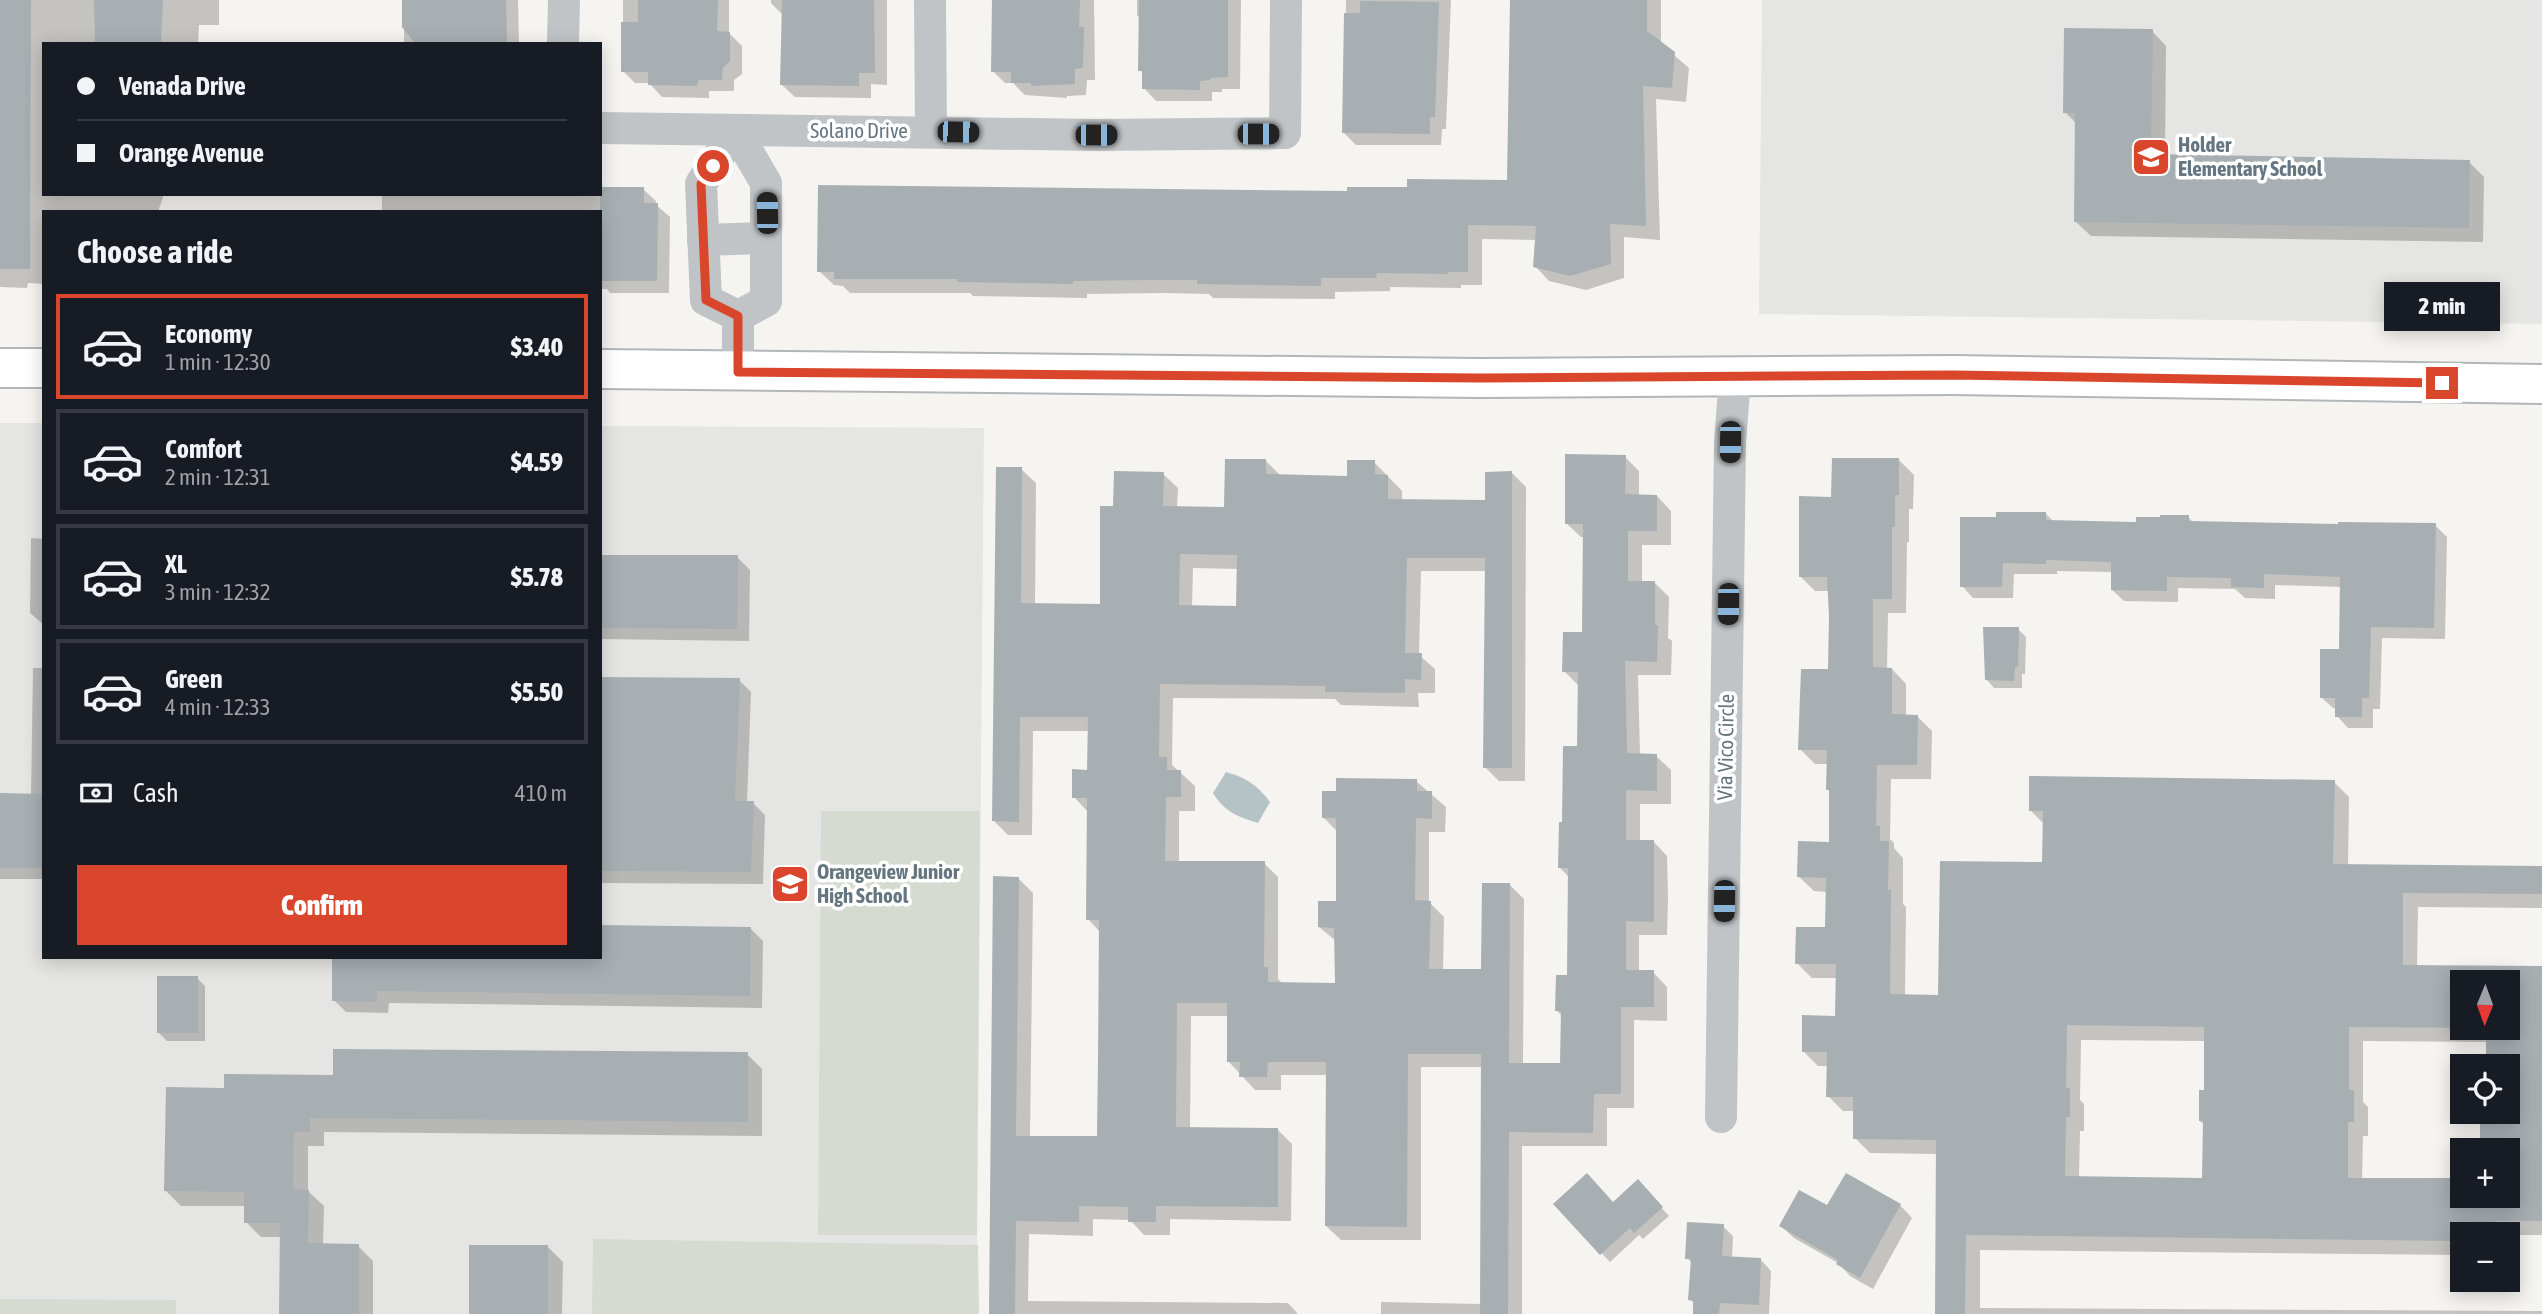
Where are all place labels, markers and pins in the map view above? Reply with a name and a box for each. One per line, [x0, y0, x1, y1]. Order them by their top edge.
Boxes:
place label: Holder Elementary School [2178, 132, 2323, 180]
school or university icon: Holder Elementary School [2130, 136, 2172, 178]
place label: Orangeview Junior High School [817, 859, 960, 907]
school or university icon: Orangeview Junior High School [769, 863, 811, 905]

